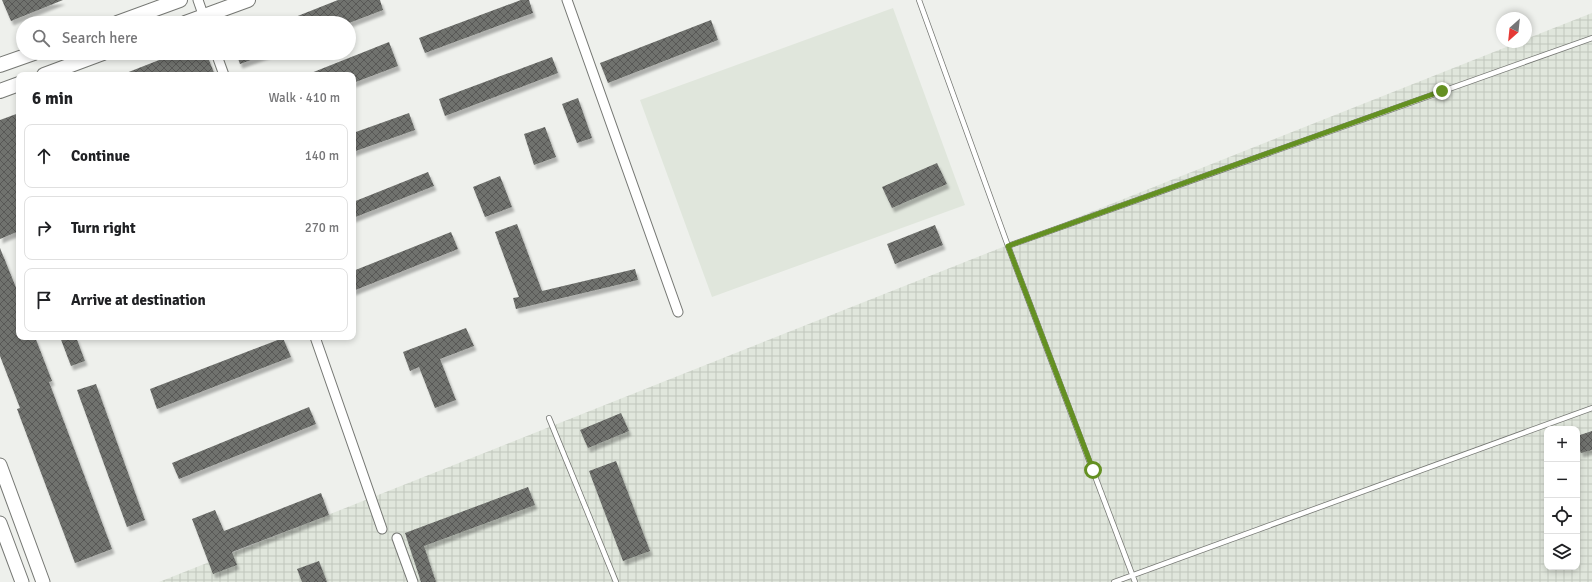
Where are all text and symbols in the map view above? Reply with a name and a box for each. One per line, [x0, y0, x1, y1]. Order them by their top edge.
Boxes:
north arrow [1496, 12, 1532, 48]
search box [16, 16, 356, 60]
icon: search [30, 27, 52, 49]
text: Search here [62, 29, 138, 47]
route end [1433, 82, 1451, 100]
text: 6 min [32, 88, 73, 109]
text: Walk · 410 m [269, 90, 340, 106]
icon: ahead [33, 145, 55, 167]
text: Continue [71, 147, 130, 165]
text: 140 m [305, 148, 339, 164]
icon: right [33, 217, 55, 239]
text: Turn right [71, 219, 136, 237]
text: 270 m [305, 220, 339, 236]
icon: arrive [33, 289, 55, 311]
text: Arrive at destination [71, 291, 206, 309]
map controls [1544, 426, 1580, 570]
button: + [1544, 426, 1580, 462]
route start [1084, 461, 1102, 479]
button: − [1544, 462, 1580, 498]
button: locate [1544, 498, 1580, 534]
button: layers [1544, 534, 1580, 570]

